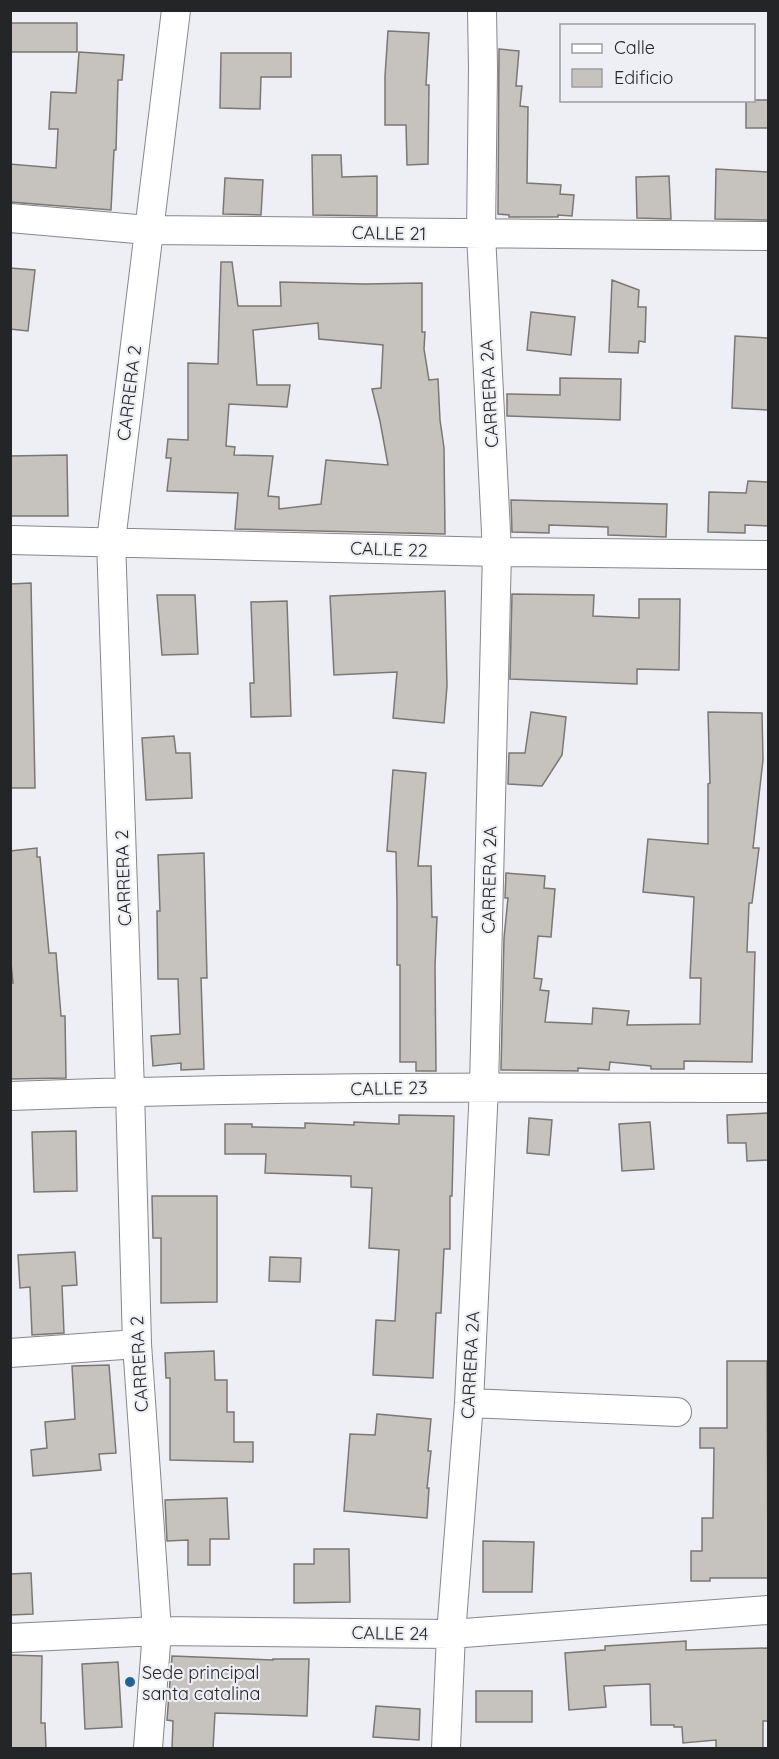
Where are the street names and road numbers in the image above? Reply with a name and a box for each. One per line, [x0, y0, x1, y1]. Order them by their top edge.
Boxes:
street label: CALLE 21 [352, 221, 426, 245]
street label: CARRERA 2A [475, 339, 503, 449]
street label: CARRERA 2 [112, 344, 146, 442]
street label: CALLE 22 [350, 536, 428, 562]
street label: CARRERA 2A [477, 825, 501, 934]
street label: CARRERA 2 [110, 829, 136, 927]
street label: CALLE 23 [350, 1076, 428, 1100]
street label: CARRERA 2A [456, 1310, 484, 1420]
street label: CARRERA 2 [125, 1315, 153, 1413]
street label: CALLE 24 [351, 1621, 429, 1645]

